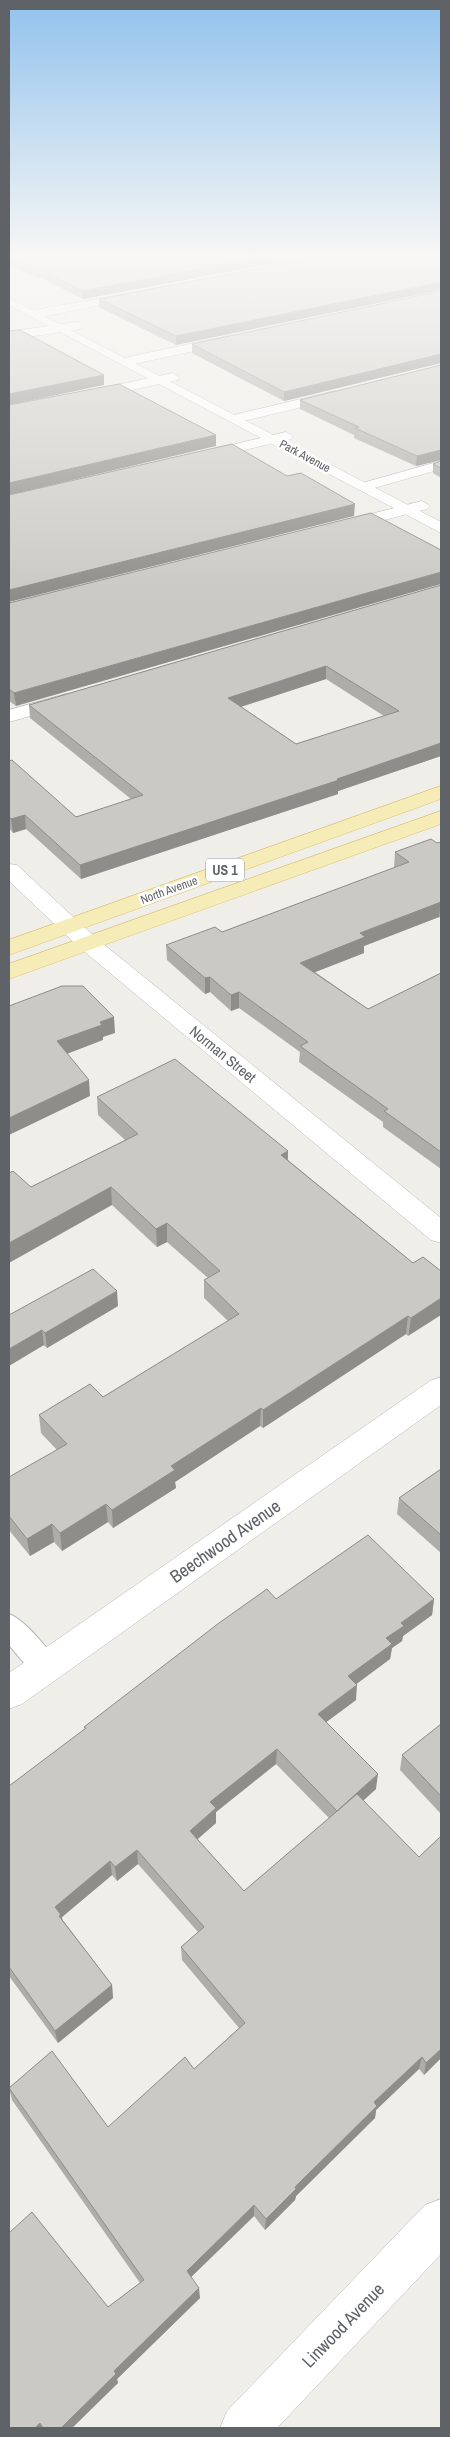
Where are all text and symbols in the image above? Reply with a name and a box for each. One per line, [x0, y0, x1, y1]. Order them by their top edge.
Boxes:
street label: Park Avenue [277, 436, 333, 476]
road number: US 1 [206, 858, 244, 882]
street label: North Avenue [138, 872, 200, 908]
street label: Norman Street [185, 1021, 261, 1088]
street label: Beechwood Avenue [164, 1493, 286, 1589]
street label: Linwood Avenue [296, 2277, 390, 2373]

